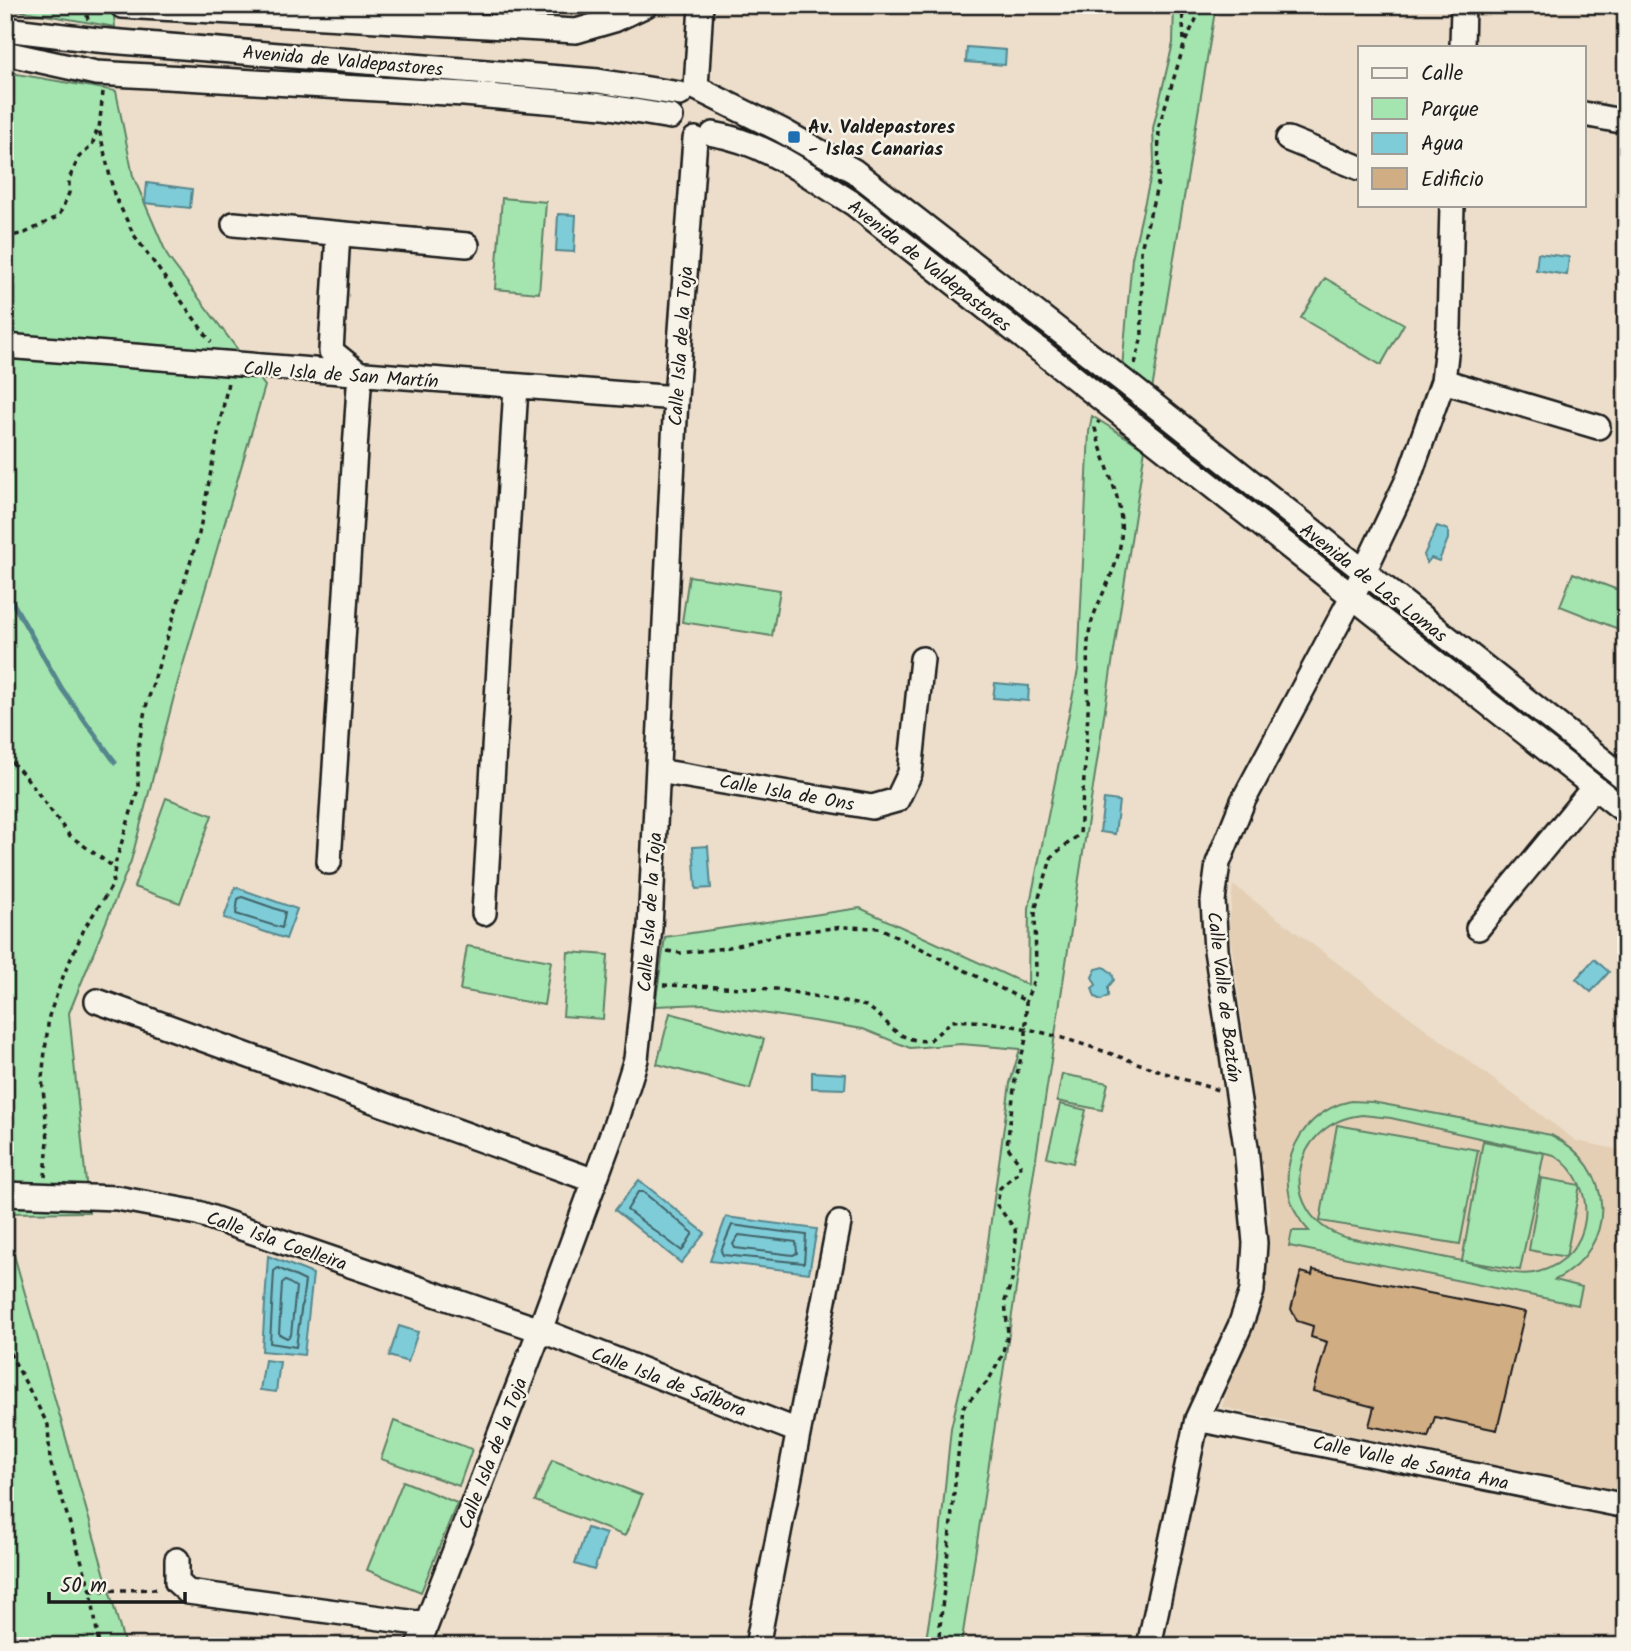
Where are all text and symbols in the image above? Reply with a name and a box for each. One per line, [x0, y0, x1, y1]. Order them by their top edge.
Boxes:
street label: Avenida de Valdepastores [241, 38, 444, 86]
legend [1358, 46, 1586, 206]
text: Calle [1421, 58, 1464, 91]
text: Parque [1421, 94, 1479, 127]
place label: Av. Valdepastores - Islas Canarias [808, 113, 955, 165]
text: Agua [1421, 128, 1464, 161]
marker: Av. Valdepastores - Islas Canarias [786, 129, 802, 145]
text: Edificio [1421, 164, 1484, 197]
street label: Avenida de Valdepastores [840, 193, 1017, 340]
street label: Calle Isla de la Toja [661, 265, 703, 427]
street label: Calle Isla de San Martín [242, 354, 439, 398]
street label: Avenida de Las Lomas [1292, 516, 1453, 651]
street label: Calle Isla de Ons [717, 767, 856, 821]
street label: Calle Isla de la Toja [630, 831, 672, 993]
street label: Calle Valle de Baztán [1198, 910, 1248, 1084]
street label: Calle Isla Coelleira [202, 1204, 351, 1280]
street label: Calle Isla de Sálbora [586, 1339, 750, 1426]
street label: Calle Isla de la Toja [451, 1374, 537, 1534]
street label: Calle Valle de Santa Ana [1310, 1429, 1511, 1499]
scale bar [49, 1560, 186, 1604]
text: 50 m [60, 1570, 107, 1603]

